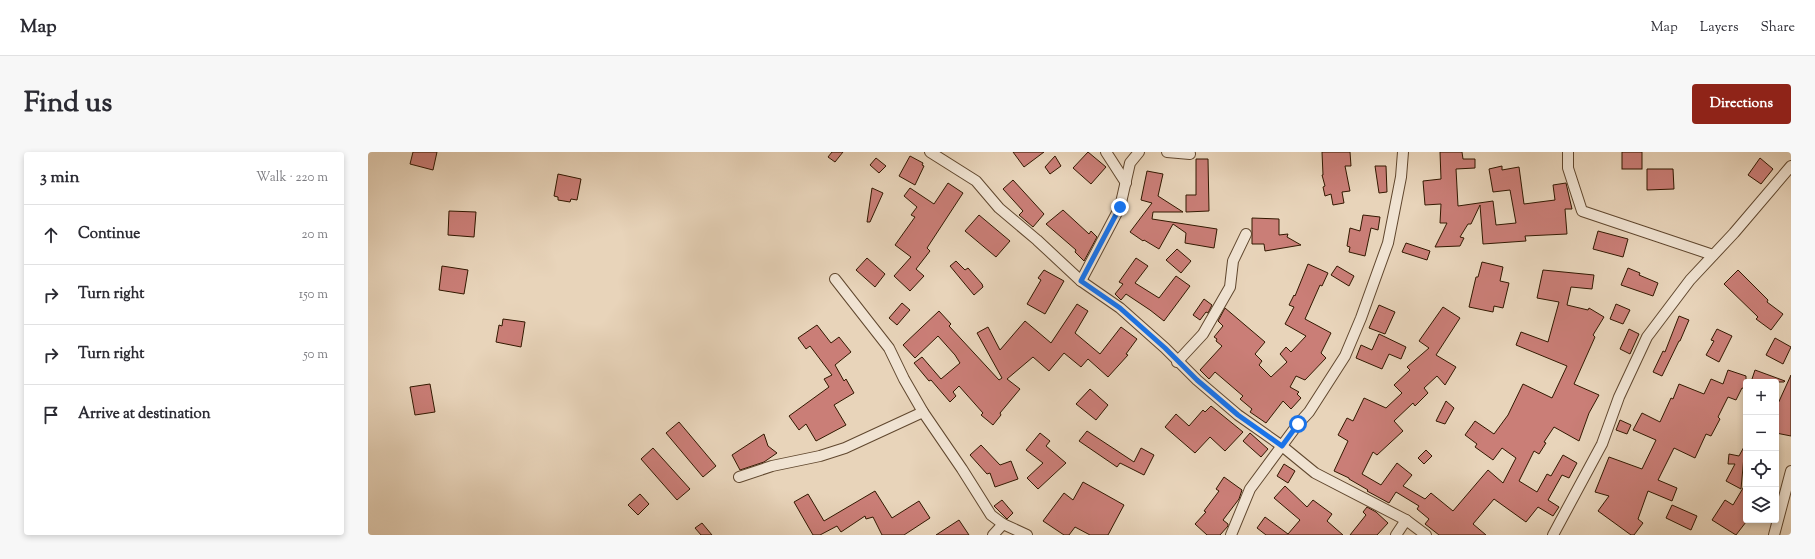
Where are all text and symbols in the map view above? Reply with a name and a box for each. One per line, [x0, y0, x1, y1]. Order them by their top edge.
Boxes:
text: Map [20, 14, 57, 41]
text: Map [1651, 18, 1678, 38]
text: Layers [1700, 18, 1738, 38]
text: Share [1760, 18, 1795, 38]
text: Find us [24, 84, 112, 124]
button: Directions [1692, 84, 1791, 124]
text: 3 min [40, 166, 79, 190]
text: Walk · 220 m [256, 169, 328, 187]
route end [1111, 198, 1129, 216]
icon: ahead [40, 224, 62, 246]
text: Continue [78, 224, 140, 245]
text: 20 m [302, 226, 328, 244]
icon: right [40, 284, 62, 306]
text: Turn right [78, 284, 144, 305]
text: 150 m [299, 286, 328, 304]
icon: right [40, 344, 62, 366]
text: Turn right [78, 344, 144, 365]
text: 50 m [303, 346, 328, 364]
map controls [1743, 379, 1779, 523]
button: + [1743, 379, 1779, 415]
icon: arrive [40, 404, 62, 426]
text: Arrive at destination [78, 404, 211, 425]
route start [1289, 415, 1307, 433]
button: − [1743, 415, 1779, 451]
button: locate [1743, 451, 1779, 487]
button: layers [1743, 487, 1779, 523]

